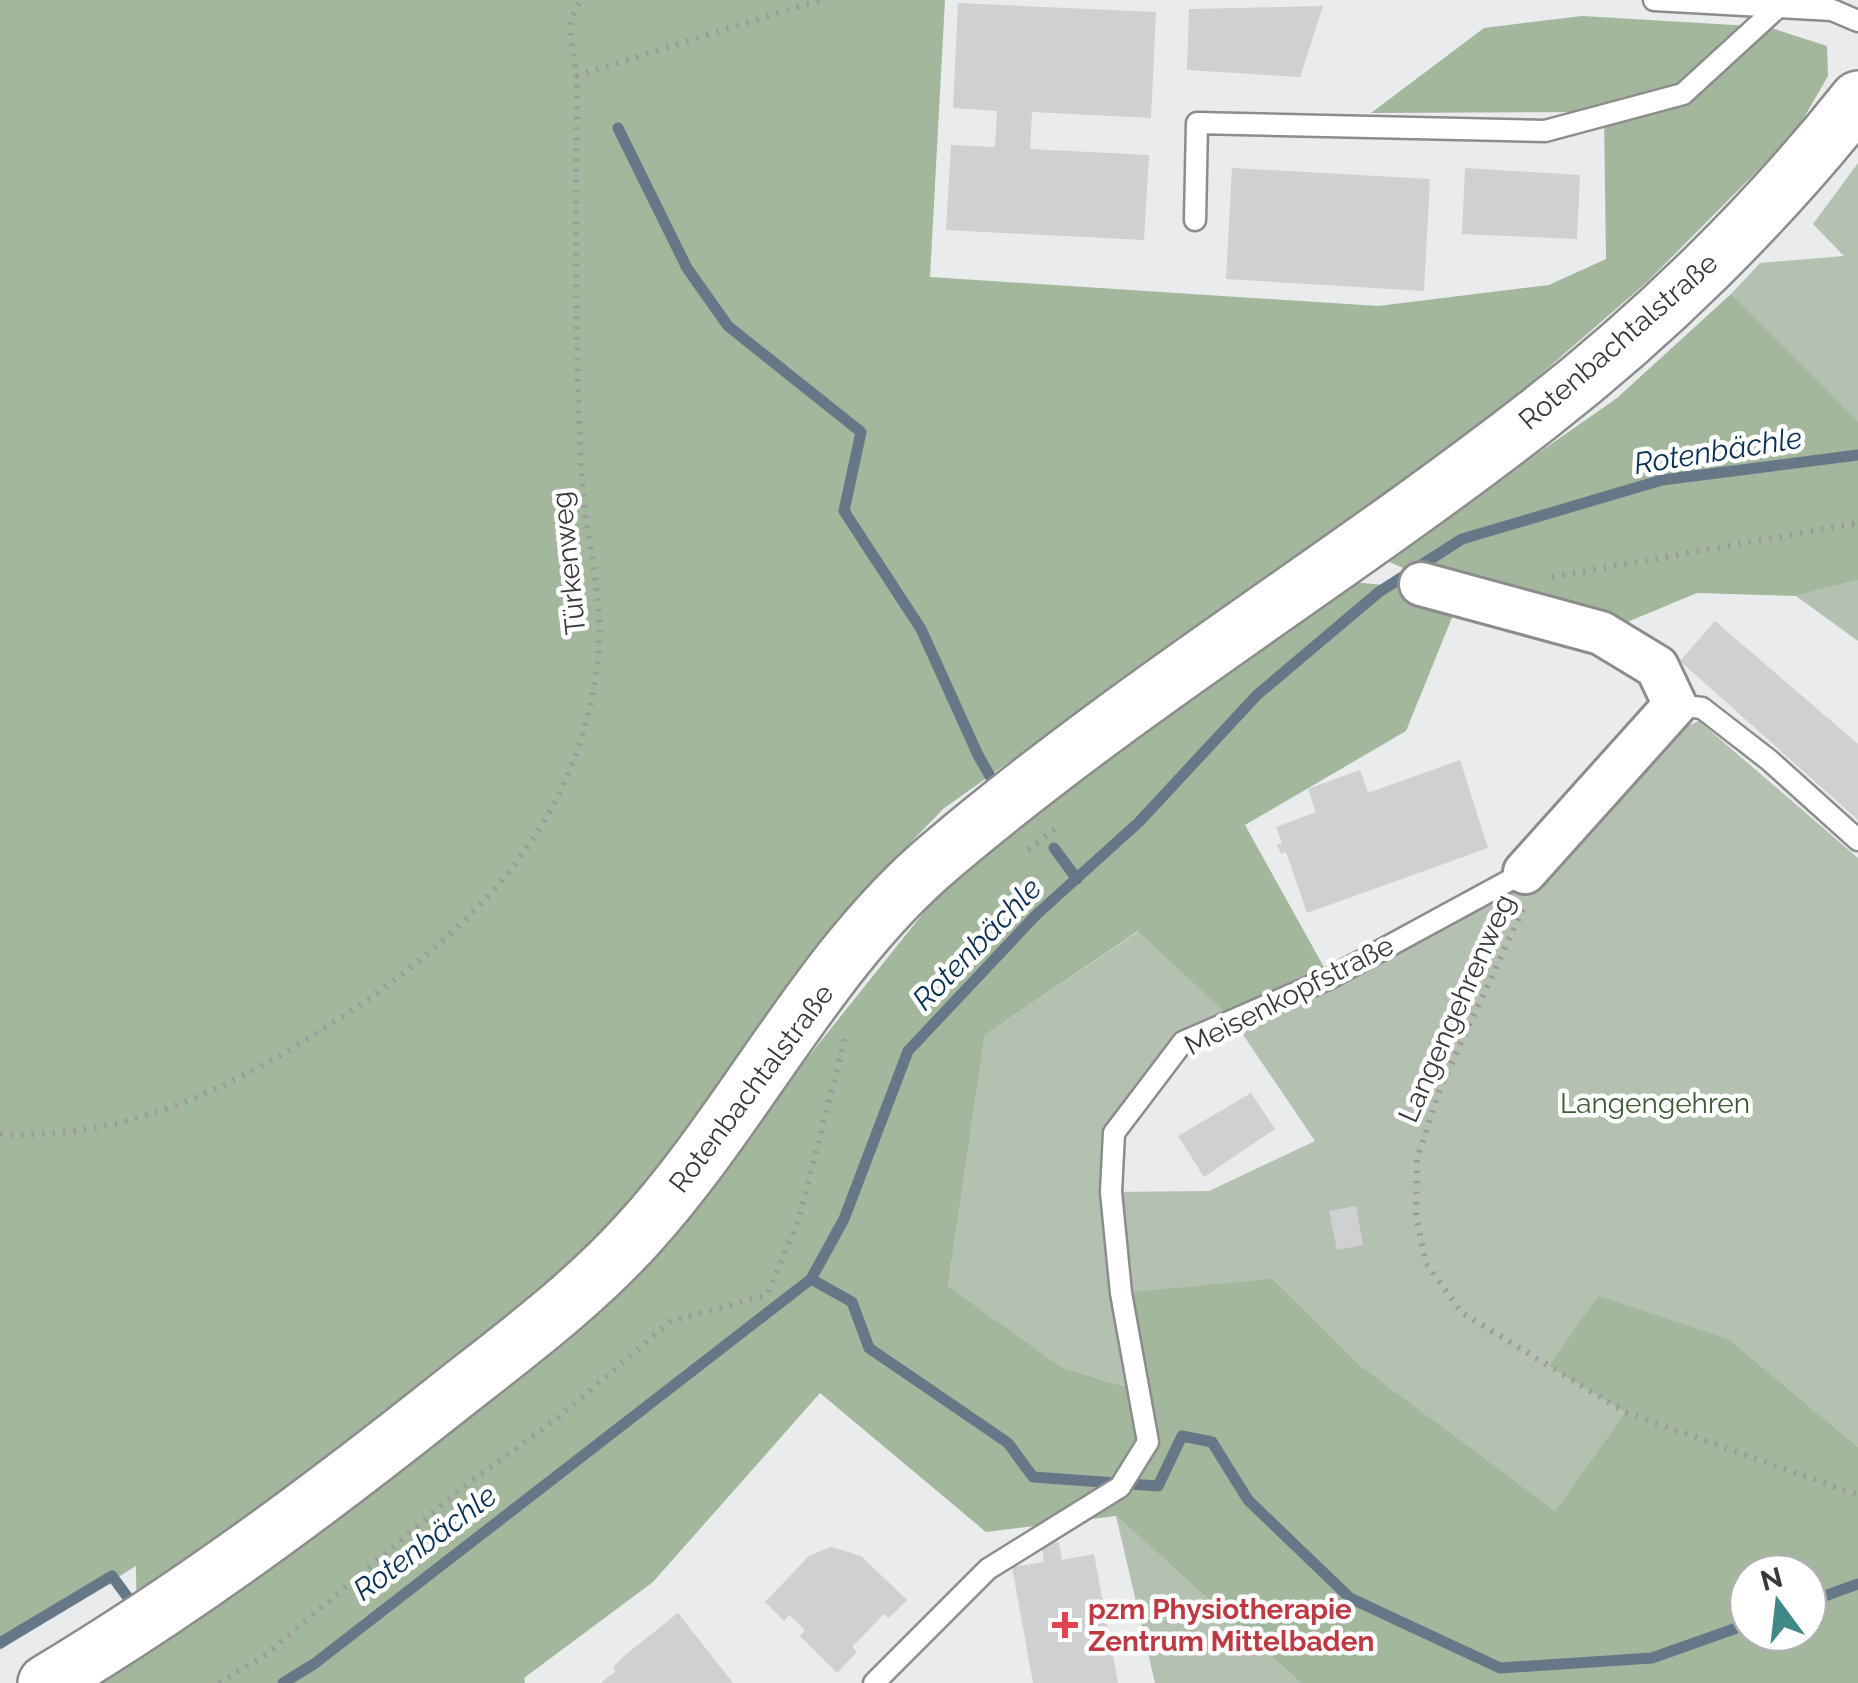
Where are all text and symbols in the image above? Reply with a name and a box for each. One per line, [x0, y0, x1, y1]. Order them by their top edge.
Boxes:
street label: Rotenbachtalstraße [1512, 246, 1724, 437]
water label: Rotenbächle [1631, 420, 1804, 481]
street label: Türkenweg [545, 490, 592, 636]
water label: Rotenbächle [905, 870, 1048, 1017]
street label: Langengehrenweg [1391, 889, 1522, 1127]
street label: Meisenkopfstraße [1179, 929, 1399, 1062]
street label: Rotenbachtalstraße [662, 978, 840, 1199]
park label: Langengehren [1560, 1087, 1750, 1120]
water label: Rotenbächle [346, 1478, 503, 1608]
north arrow [1728, 1553, 1828, 1653]
text: N [1757, 1561, 1786, 1598]
place label: pzm Physiotherapie Zentrum Mittelbaden [1088, 1593, 1374, 1658]
marker: pzm Physiotherapie Zentrum Mittelbaden [1052, 1612, 1078, 1638]

